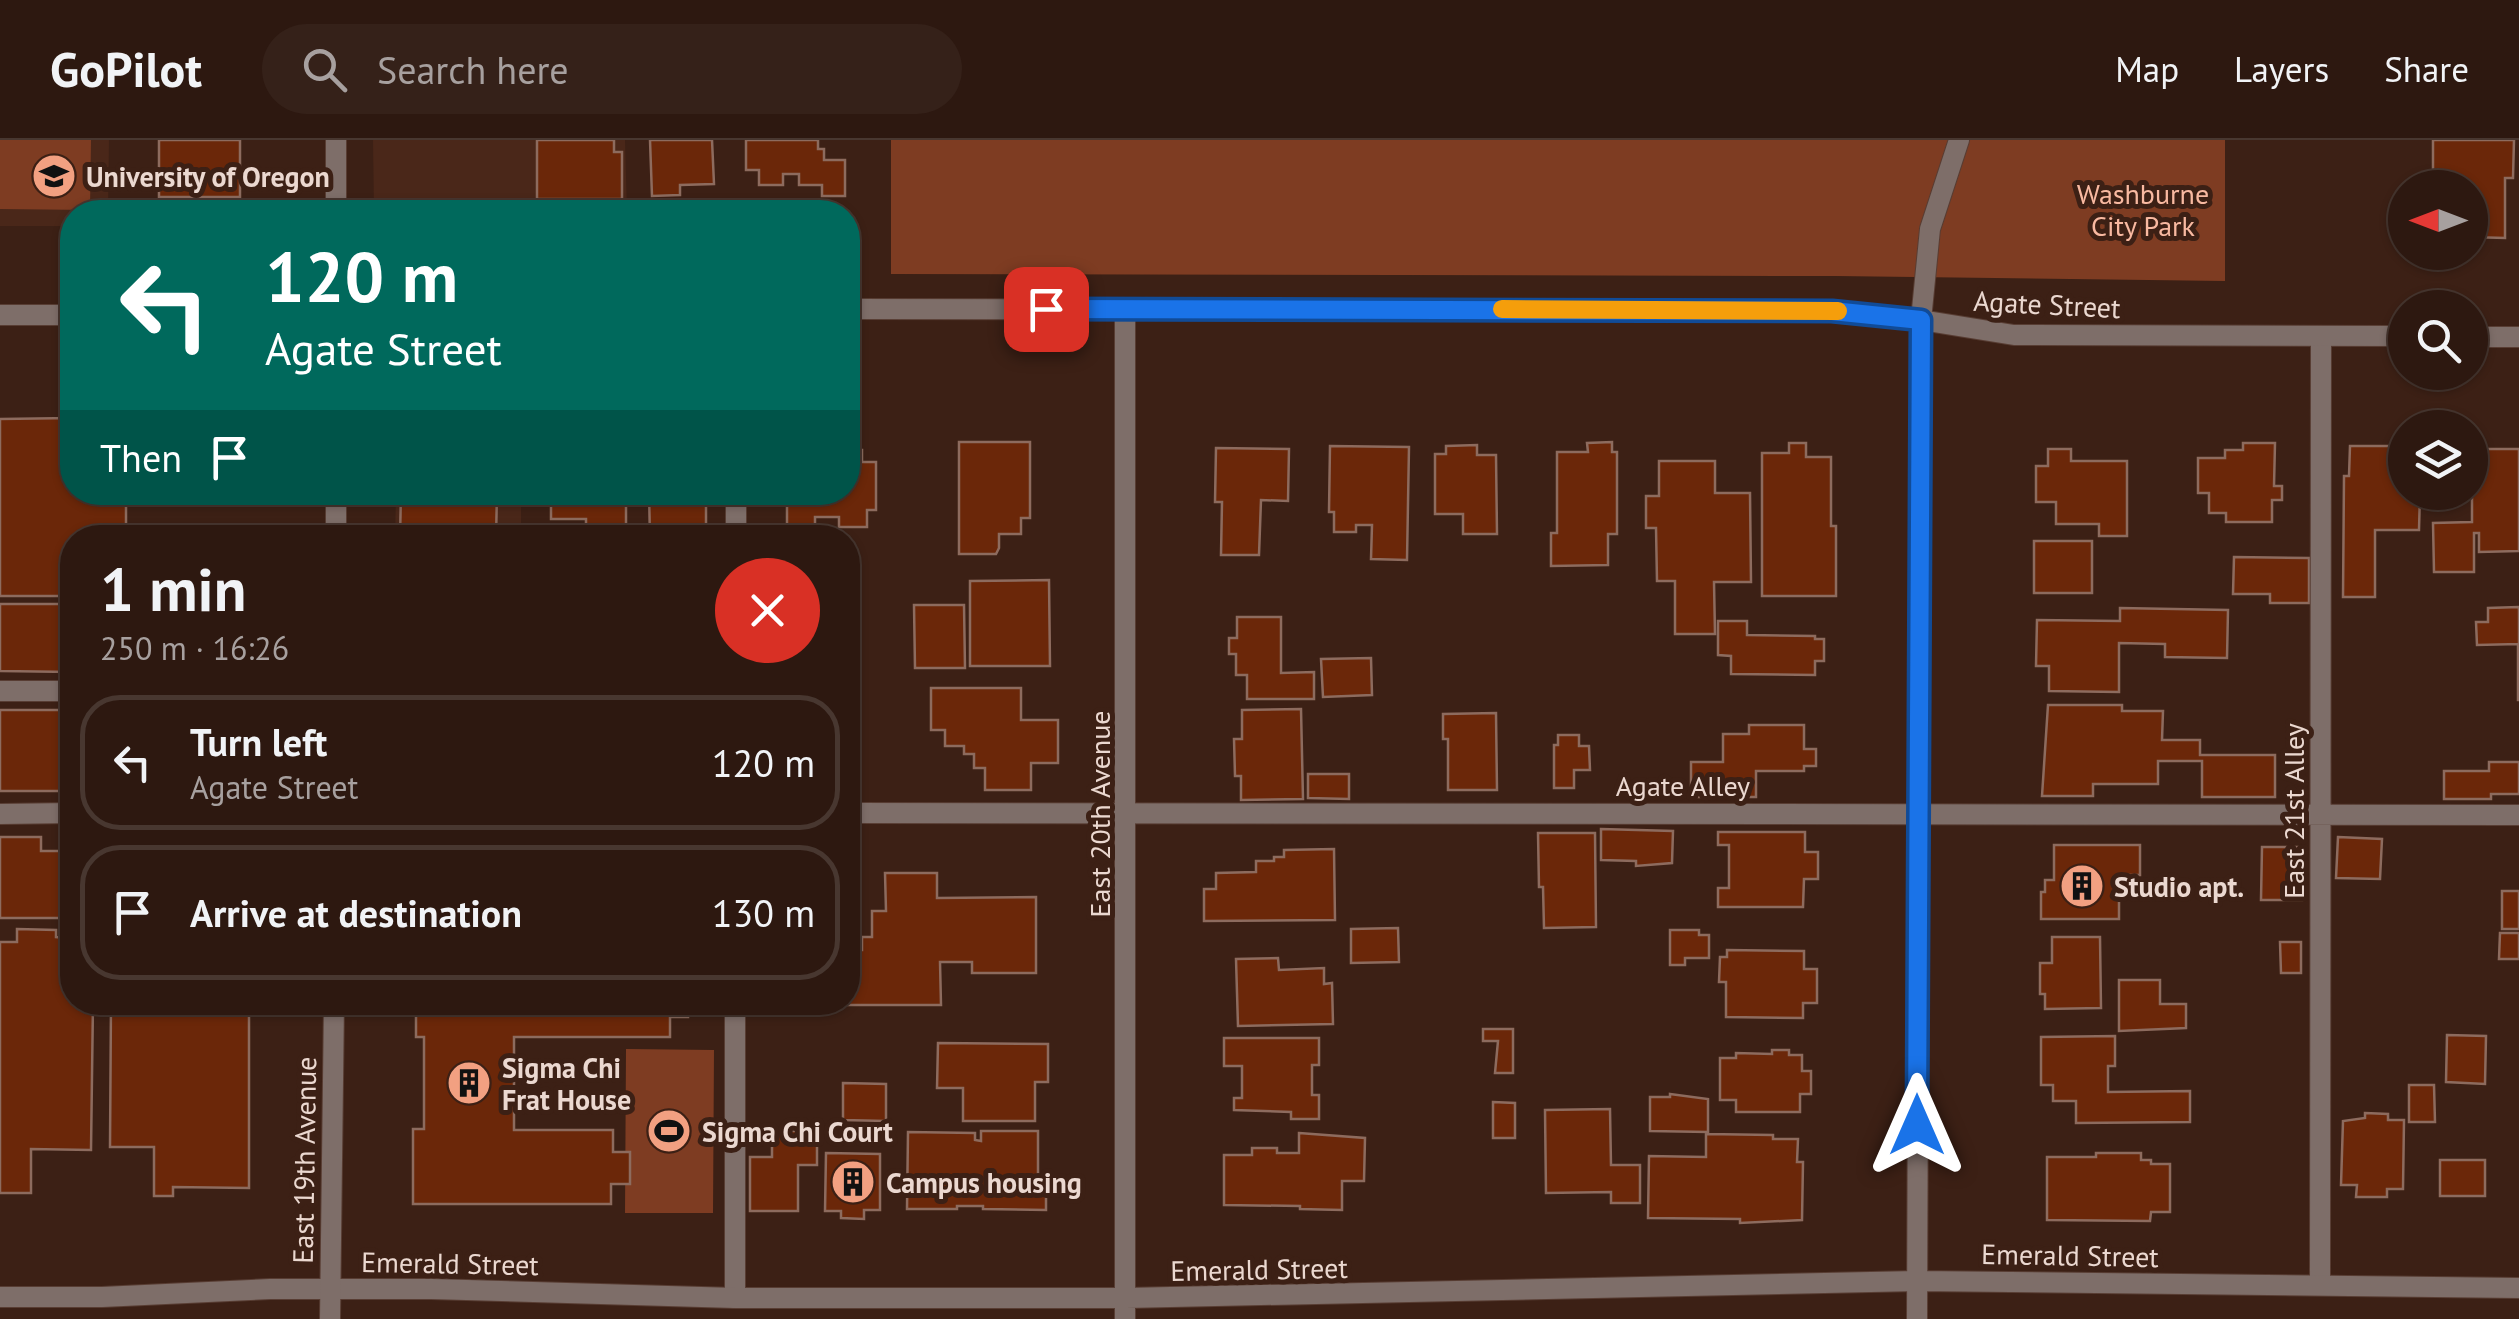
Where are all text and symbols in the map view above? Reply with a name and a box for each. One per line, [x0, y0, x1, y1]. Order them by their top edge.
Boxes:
search box [262, 24, 962, 114]
text: GoPilot [50, 38, 202, 100]
icon: search [297, 42, 352, 97]
text: Search here [377, 45, 569, 94]
text: Map [2115, 46, 2179, 92]
text: Layers [2234, 46, 2329, 92]
text: Share [2384, 46, 2469, 92]
school or university icon: University of Oregon [31, 153, 77, 199]
place label: University of Oregon [86, 158, 330, 195]
north arrow [2388, 170, 2488, 270]
map controls [2388, 170, 2488, 510]
park label: Washburne City Park [2077, 175, 2209, 244]
text: 120 m [265, 231, 458, 321]
icon: left [100, 240, 230, 370]
pin [1004, 267, 1089, 352]
icon: arrive [1019, 282, 1074, 337]
street label: Agate Street [1972, 282, 2122, 326]
button: search [2388, 290, 2488, 390]
text: Agate Street [265, 319, 502, 377]
button: layers [2388, 410, 2488, 510]
icon: arrive [202, 430, 257, 485]
text: Then [100, 433, 182, 482]
text: 1 min [100, 550, 246, 628]
button: close [715, 558, 820, 663]
text: 250 m · 16:26 [100, 627, 289, 669]
street label: East 20th Avenue [1081, 710, 1118, 918]
text: Turn left [190, 717, 327, 766]
street label: East 21st Alley [2275, 723, 2312, 899]
icon: left [105, 735, 160, 790]
text: 120 m [712, 738, 815, 787]
text: Agate Street [190, 766, 358, 808]
street label: Agate Alley [1616, 767, 1750, 804]
building icon: Studio apt. [2059, 863, 2105, 909]
place label: Studio apt. [2114, 868, 2244, 905]
icon: arrive [105, 885, 160, 940]
text: Arrive at destination [190, 888, 522, 937]
text: 130 m [712, 888, 815, 937]
place label: Sigma Chi Frat House [502, 1049, 631, 1118]
street label: East 19th Avenue [284, 1056, 324, 1264]
building icon: Sigma Chi Frat House [446, 1060, 492, 1106]
position arrow [1865, 1073, 1969, 1177]
sports icon: Sigma Chi Court [646, 1108, 692, 1154]
place label: Sigma Chi Court [702, 1113, 893, 1150]
building icon: Campus housing [830, 1159, 876, 1205]
place label: Campus housing [886, 1164, 1082, 1201]
street label: Emerald Street [1981, 1235, 2160, 1275]
street label: Emerald Street [361, 1243, 540, 1283]
street label: Emerald Street [1170, 1249, 1349, 1289]

